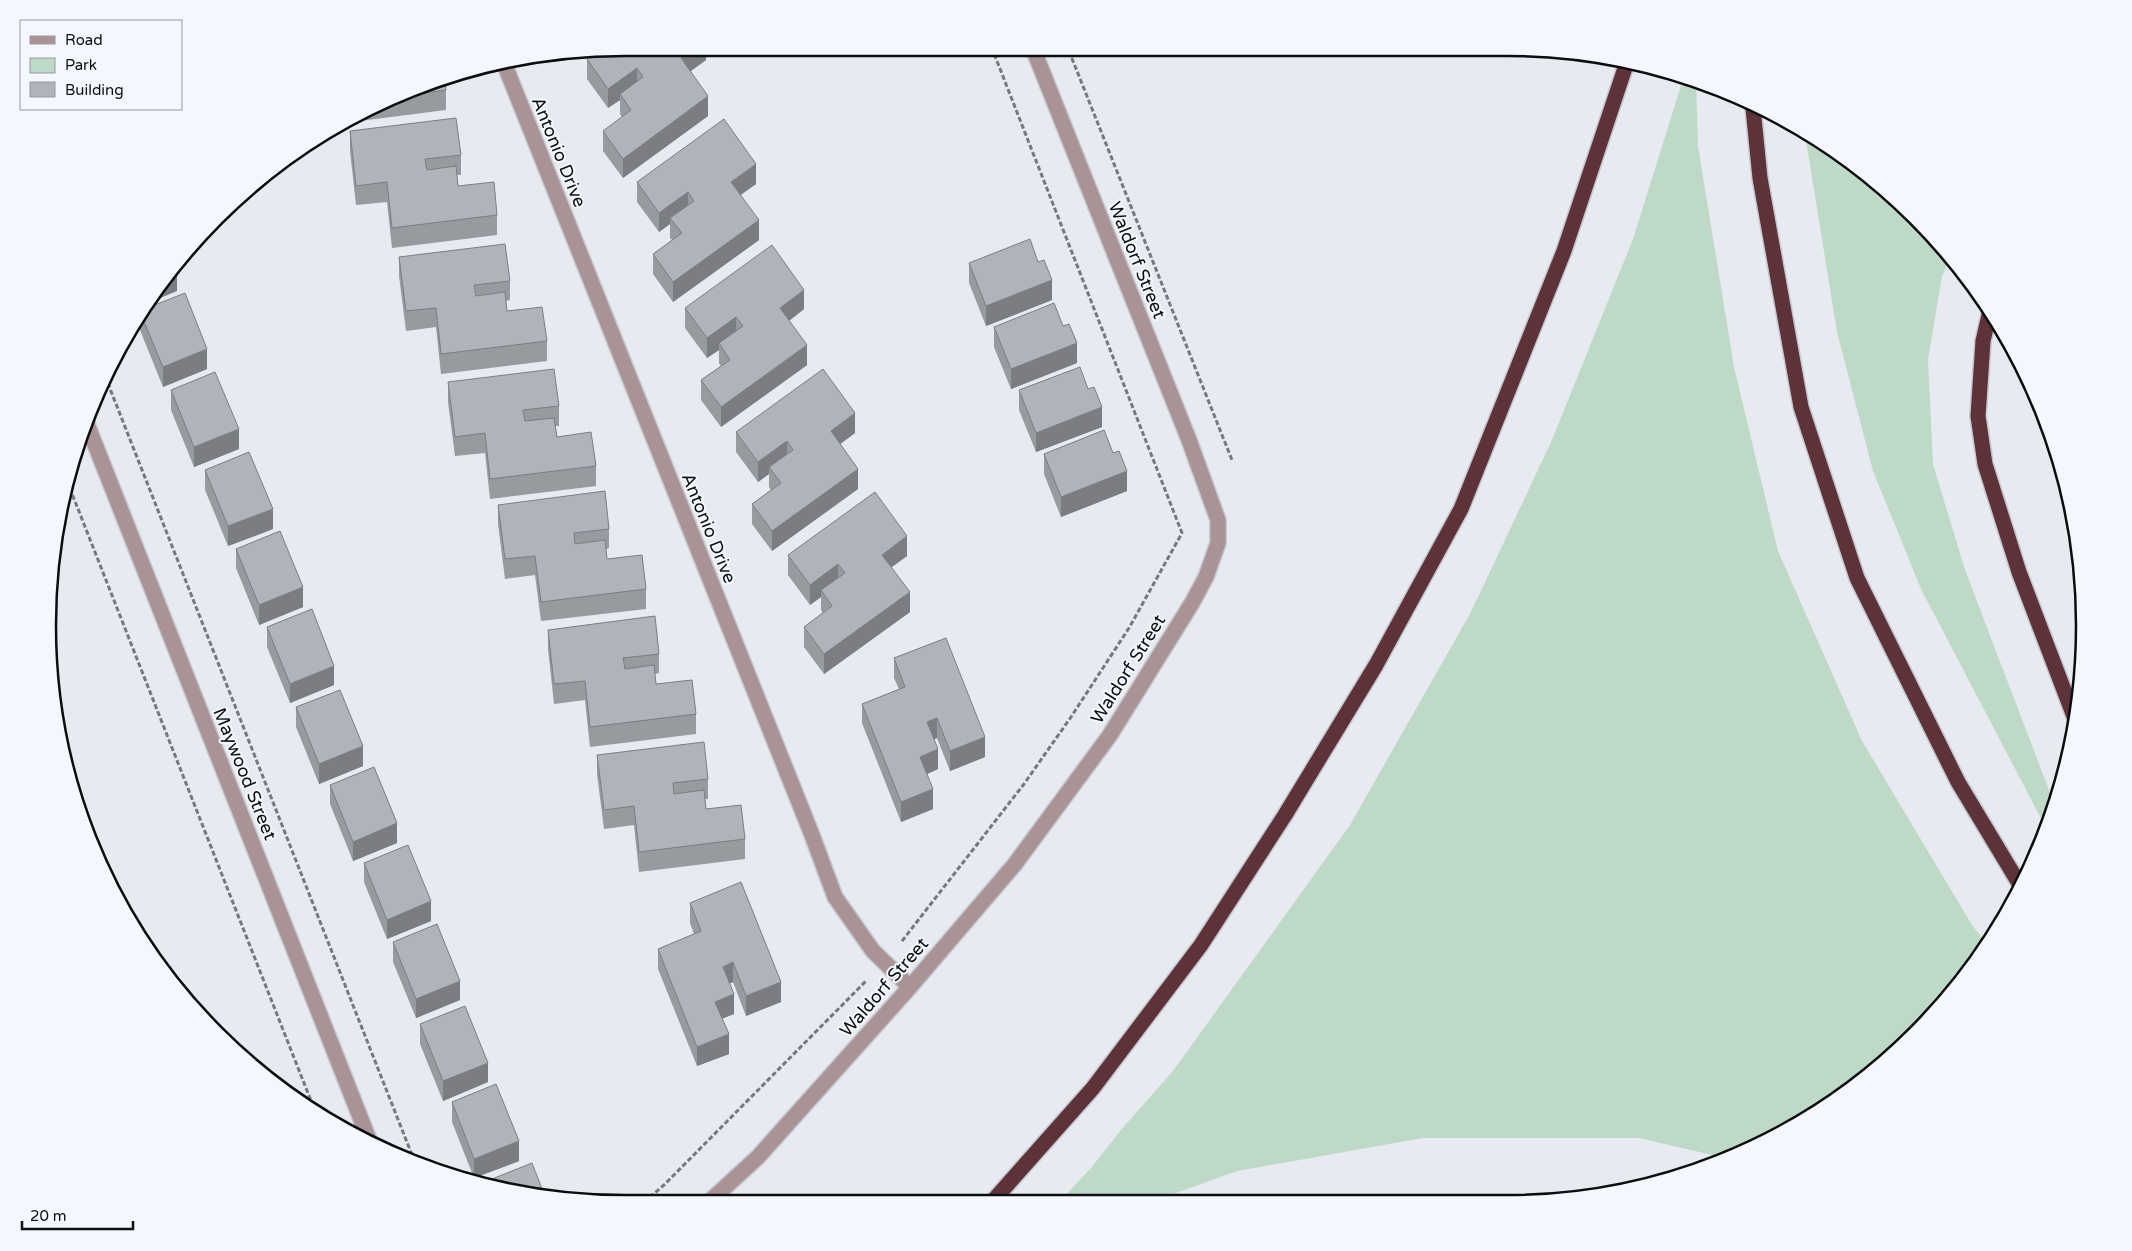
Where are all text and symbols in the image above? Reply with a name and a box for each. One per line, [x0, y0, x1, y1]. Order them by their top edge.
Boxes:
legend [20, 20, 182, 110]
text: Road [65, 31, 103, 49]
text: Park [65, 56, 97, 74]
text: Building [65, 81, 124, 99]
street label: Antonio Drive [527, 94, 591, 210]
street label: Waldorf Street [1104, 198, 1171, 322]
street label: Antonio Drive [677, 470, 741, 586]
street label: Waldorf Street [1086, 610, 1170, 728]
street label: Maywood Street [208, 705, 282, 843]
street label: Waldorf Street [835, 933, 933, 1041]
scale bar [22, 1198, 134, 1230]
text: 20 m [30, 1207, 67, 1225]

